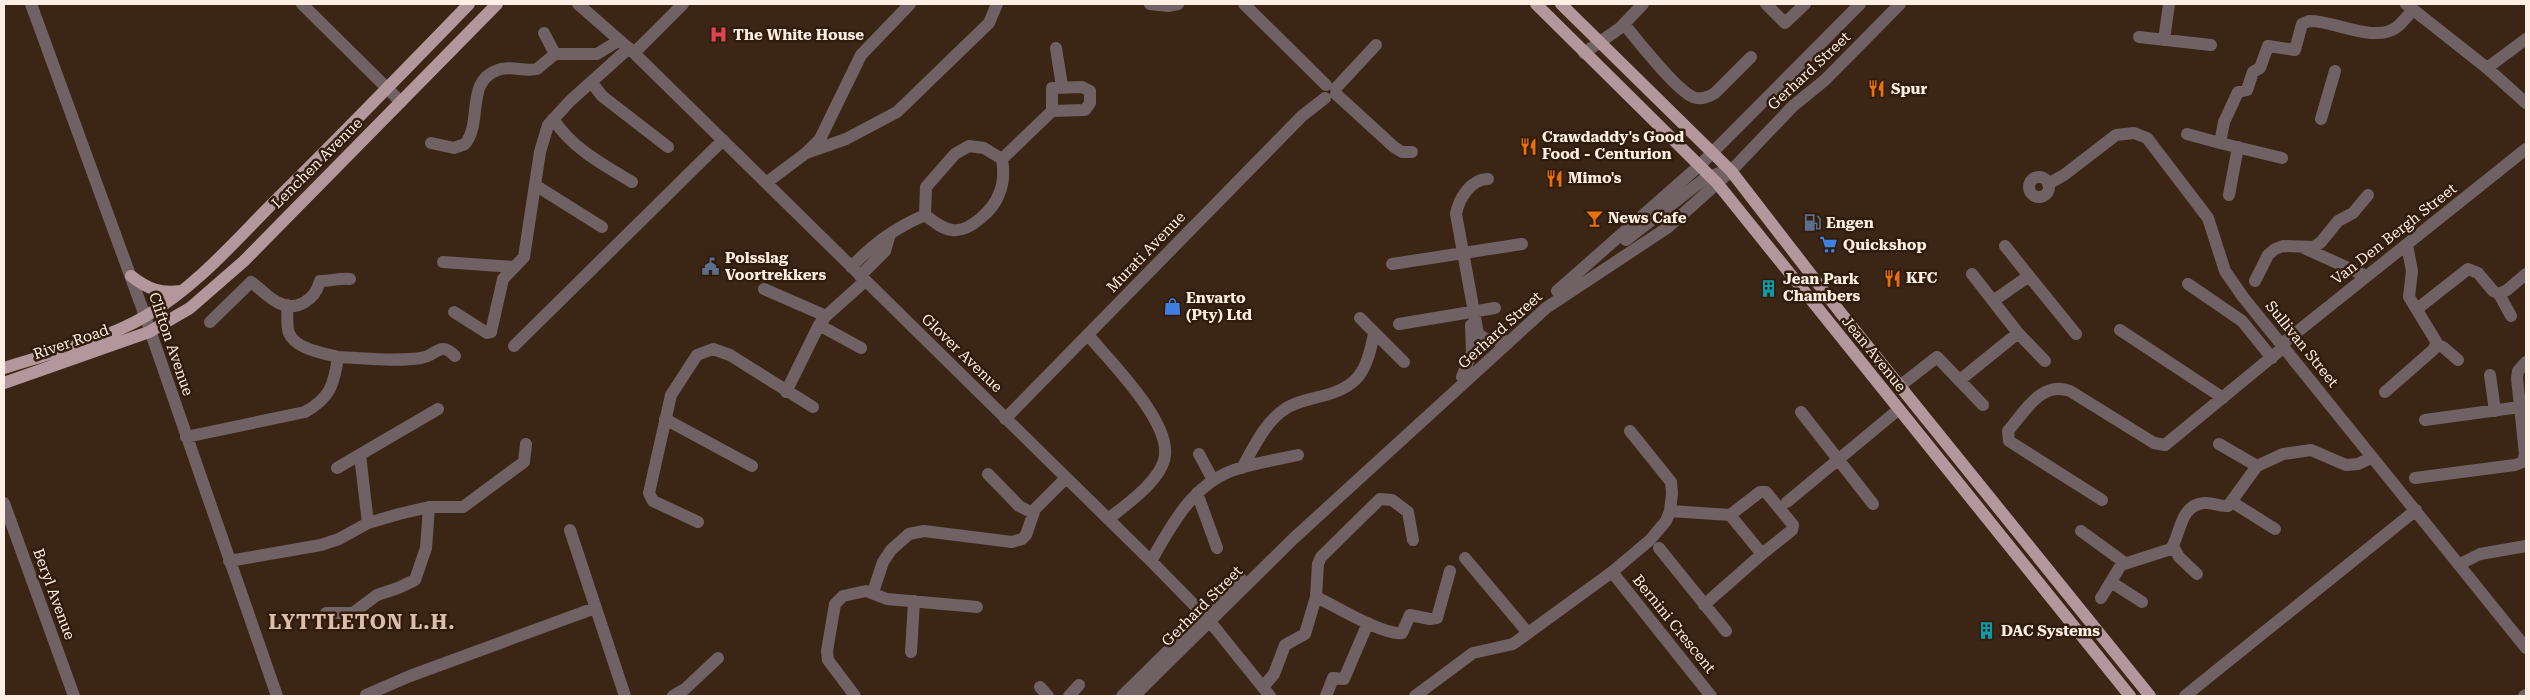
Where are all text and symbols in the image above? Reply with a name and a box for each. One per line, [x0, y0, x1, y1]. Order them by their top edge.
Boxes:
hospital icon: The White House [709, 25, 729, 45]
place label: The White House [733, 26, 864, 44]
street label: Gerhard Street [1764, 28, 1854, 114]
restaurant icon: Spur [1867, 79, 1887, 99]
place label: Spur [1891, 80, 1927, 98]
street label: Lenchen Avenue [268, 114, 366, 212]
place label: Crawdaddy's Good Food - Centurion [1542, 128, 1684, 163]
restaurant icon: Crawdaddy's Good Food - Centurion [1518, 136, 1538, 156]
restaurant icon: Mimo's [1544, 168, 1564, 188]
place label: Mimo's [1568, 169, 1622, 187]
street label: Van Den Bergh Street [2328, 179, 2460, 288]
street label: Murati Avenue [1103, 208, 1189, 296]
bar icon: News Cafe [1584, 208, 1604, 228]
place label: News Cafe [1608, 209, 1687, 227]
fuel station icon: Engen [1802, 213, 1822, 233]
place label: Engen [1826, 214, 1874, 232]
supermarket icon: Quickshop [1819, 235, 1839, 255]
place label: Quickshop [1843, 236, 1927, 254]
place label: Polsslag Voortrekkers [725, 249, 826, 284]
public building icon: Polsslag Voortrekkers [701, 257, 721, 277]
restaurant icon: KFC [1882, 268, 1902, 288]
place label: KFC [1906, 269, 1938, 287]
place label: Jean Park Chambers [1783, 270, 1861, 305]
building icon: Jean Park Chambers [1759, 278, 1779, 298]
street label: Gerhard Street [1454, 287, 1546, 372]
place label: Envarto (Pty) Ltd [1186, 289, 1252, 324]
street label: Clifton Avenue [145, 290, 197, 398]
shop icon: Envarto (Pty) Ltd [1162, 297, 1182, 317]
street label: Sullivan Street [2262, 297, 2343, 391]
street label: Glover Avenue [918, 310, 1006, 396]
street label: Jean Avenue [1838, 313, 1910, 395]
street label: River Road [31, 321, 111, 363]
street label: Beryl Avenue [29, 546, 79, 642]
street label: Gerhard Street [1158, 562, 1246, 650]
street label: Bernini Crescent [1629, 571, 1719, 677]
district label: LYTTLETON L.H. [269, 610, 455, 634]
building icon: DAC Systems [1977, 621, 1997, 641]
place label: DAC Systems [2001, 622, 2100, 640]

